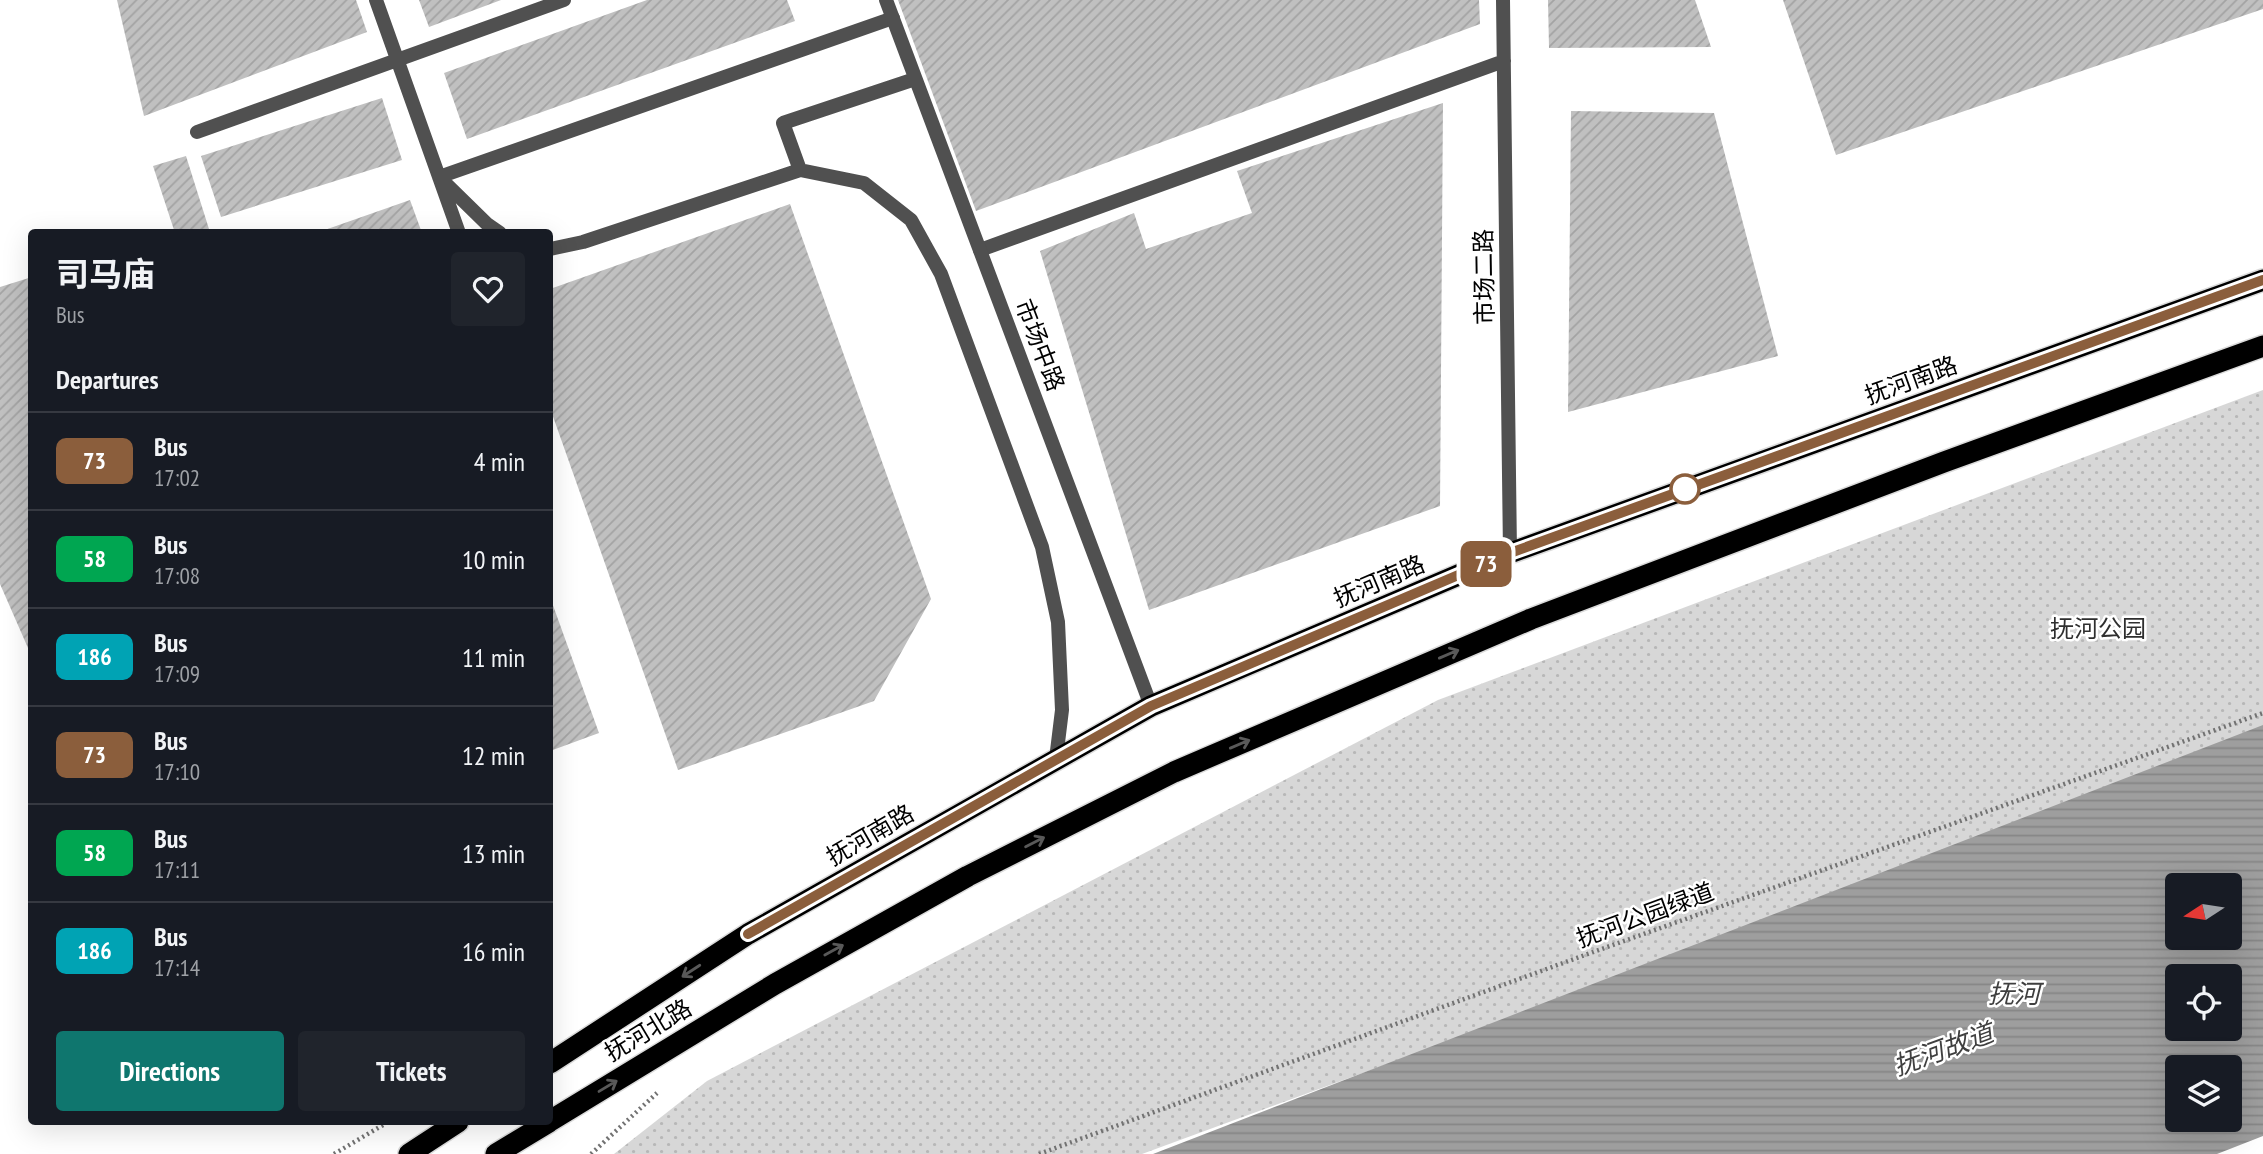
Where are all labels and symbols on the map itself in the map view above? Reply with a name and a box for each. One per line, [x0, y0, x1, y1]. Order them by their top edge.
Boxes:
street label: 市场二路 [1468, 229, 1500, 325]
street label: 市场中路 [1008, 295, 1072, 395]
street label: 抚河南路 [1861, 349, 1961, 411]
unlabelled marker [1670, 474, 1700, 504]
line badge: 73 [1454, 541, 1518, 587]
street label: 抚河南路 [1329, 548, 1429, 614]
park label: 抚河公园 [2050, 613, 2146, 644]
one-way arrow [1437, 647, 1459, 660]
one-way arrow [1228, 737, 1250, 750]
street label: 抚河南路 [821, 798, 919, 872]
one-way arrow [1024, 835, 1044, 849]
north arrow [2165, 873, 2242, 950]
street label: 抚河公园绿道 [1572, 876, 1718, 954]
one-way arrow [824, 943, 844, 957]
one-way arrow [681, 965, 701, 979]
water label: 抚河 [1988, 977, 2045, 1010]
street label: 抚河北路 [599, 992, 697, 1068]
water label: 抚河故道 [1888, 1014, 2001, 1082]
one-way arrow [597, 1078, 617, 1092]

